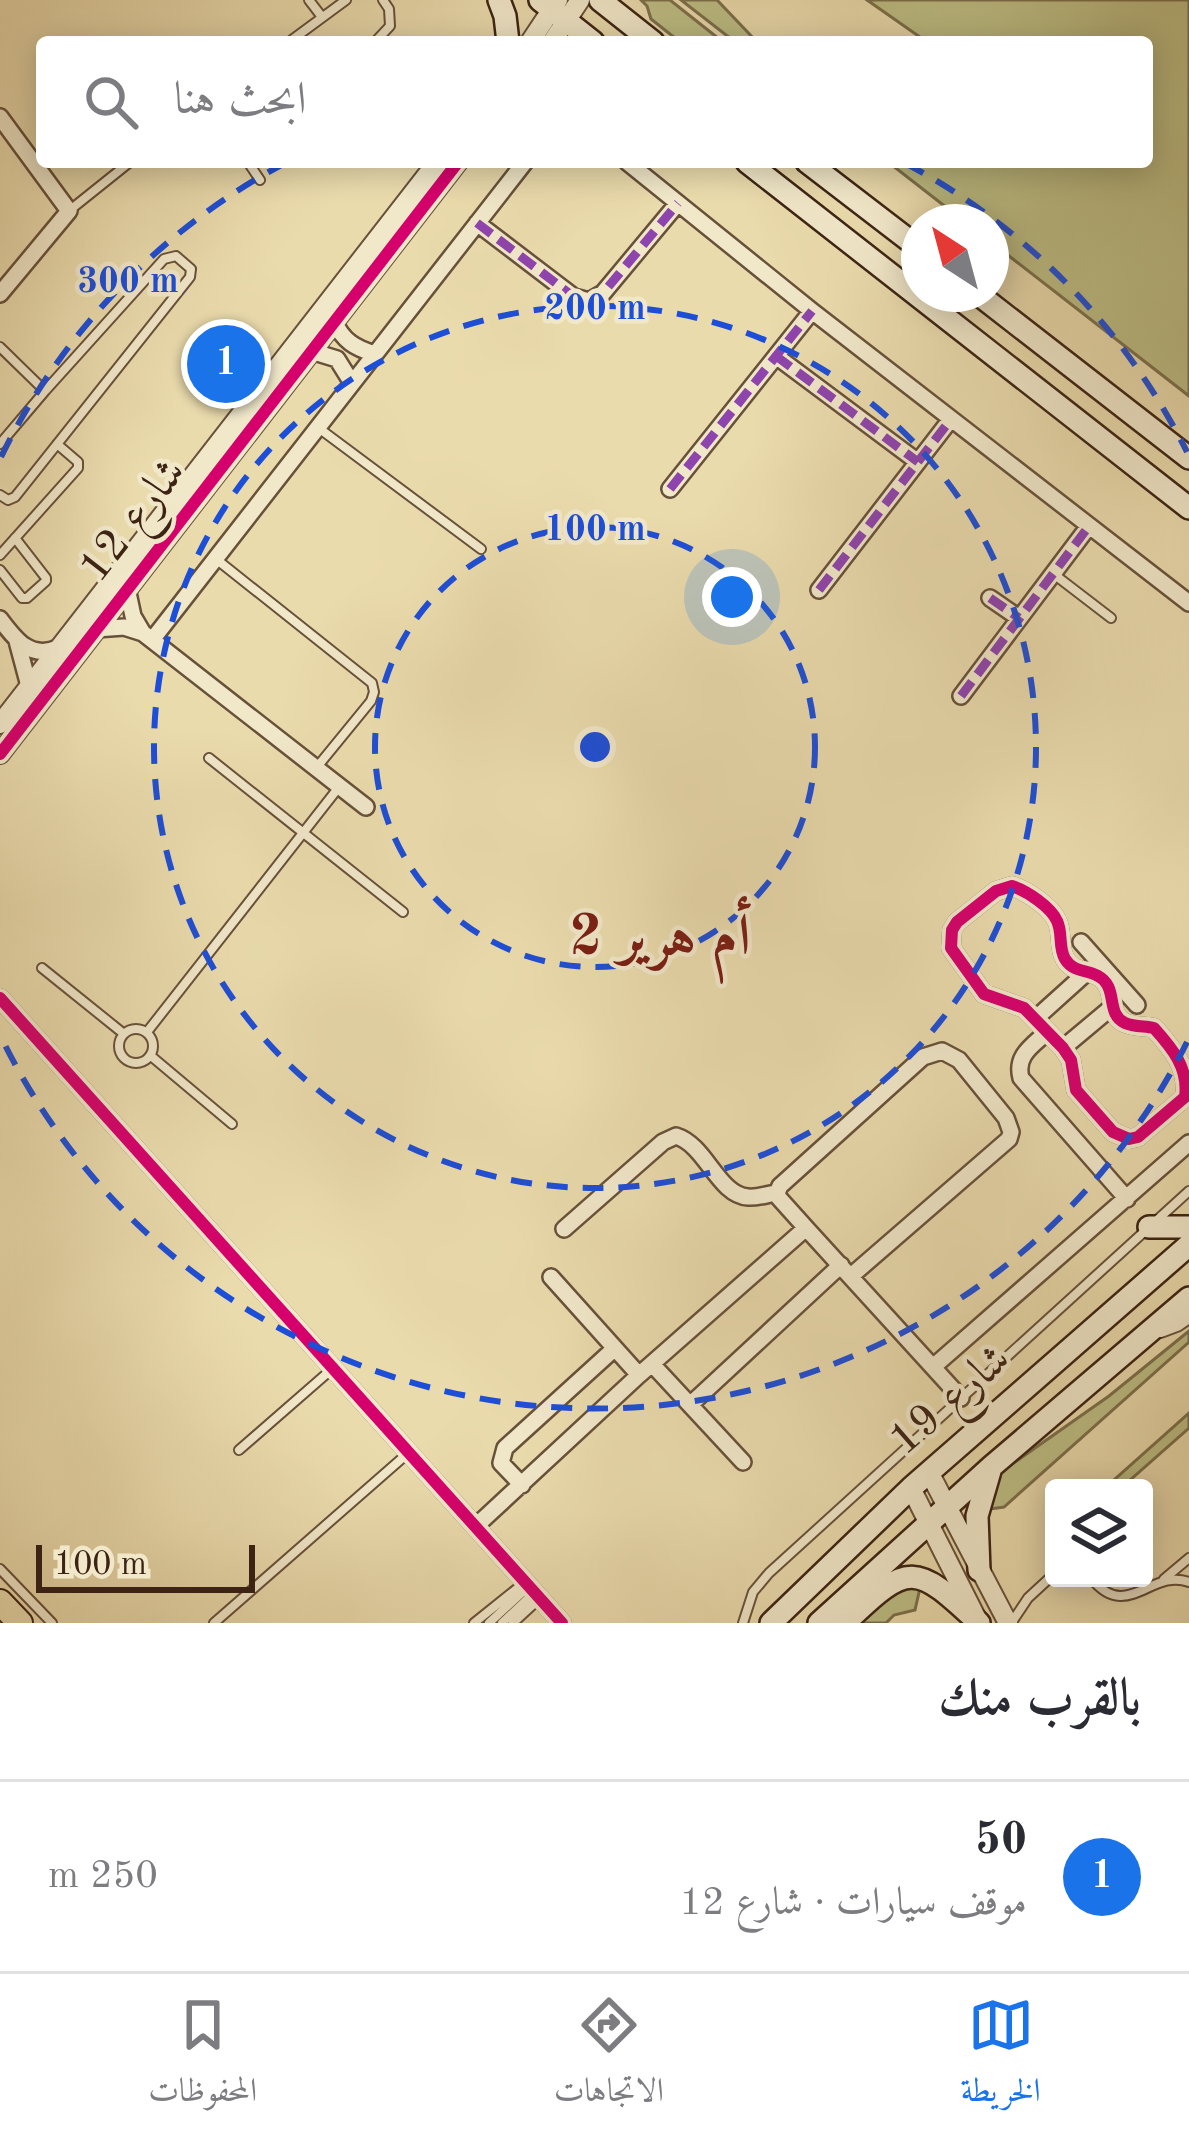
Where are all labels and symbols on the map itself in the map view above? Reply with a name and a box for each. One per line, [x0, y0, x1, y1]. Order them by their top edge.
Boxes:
north arrow [901, 204, 1009, 312]
text: 300 m [77, 265, 179, 301]
text: 200 m [544, 292, 646, 328]
pin: 1 [187, 319, 265, 409]
street label: شارع 12 [72, 451, 204, 598]
text: 100 m [544, 513, 646, 549]
your location [702, 567, 762, 627]
centre of rings [574, 726, 616, 768]
district label: أم هرير 2 [569, 895, 751, 985]
street label: شارع 19 [882, 1337, 1027, 1473]
scale bar [36, 1539, 255, 1592]

